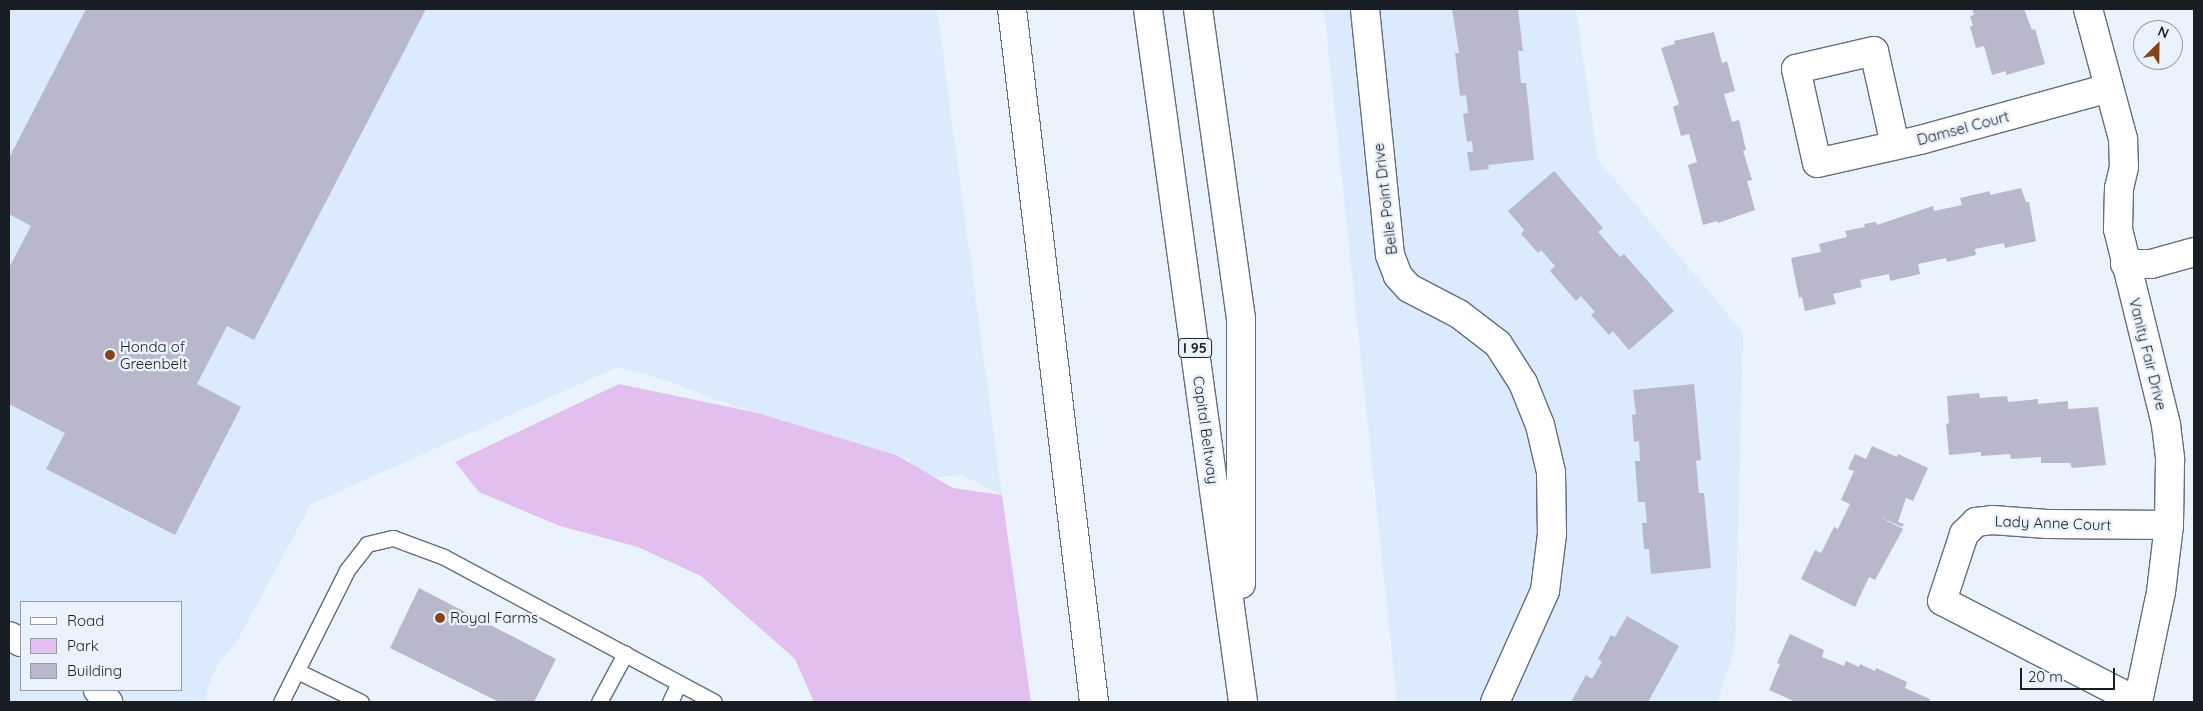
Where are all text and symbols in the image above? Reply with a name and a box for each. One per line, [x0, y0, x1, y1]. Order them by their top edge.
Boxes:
north arrow [2133, 20, 2183, 70]
text: N [2155, 22, 2172, 42]
street label: Damsel Court [1915, 107, 2011, 149]
street label: Belle Point Drive [1369, 142, 1401, 256]
street label: Vanity Fair Drive [2125, 296, 2171, 412]
road number: I 95 [1178, 336, 1212, 359]
place label: Honda of Greenbelt [120, 337, 188, 372]
marker: Honda of Greenbelt [104, 349, 116, 361]
street label: Capital Beltway [1189, 375, 1223, 485]
street label: Lady Anne Court [1994, 512, 2112, 534]
legend [20, 601, 182, 691]
place label: Royal Farms [450, 609, 538, 627]
text: Road [67, 611, 104, 630]
marker: Royal Farms [434, 612, 446, 624]
text: Park [67, 636, 99, 655]
scale bar [2023, 658, 2118, 690]
text: Building [67, 661, 122, 680]
text: 20 m [2028, 667, 2063, 686]

